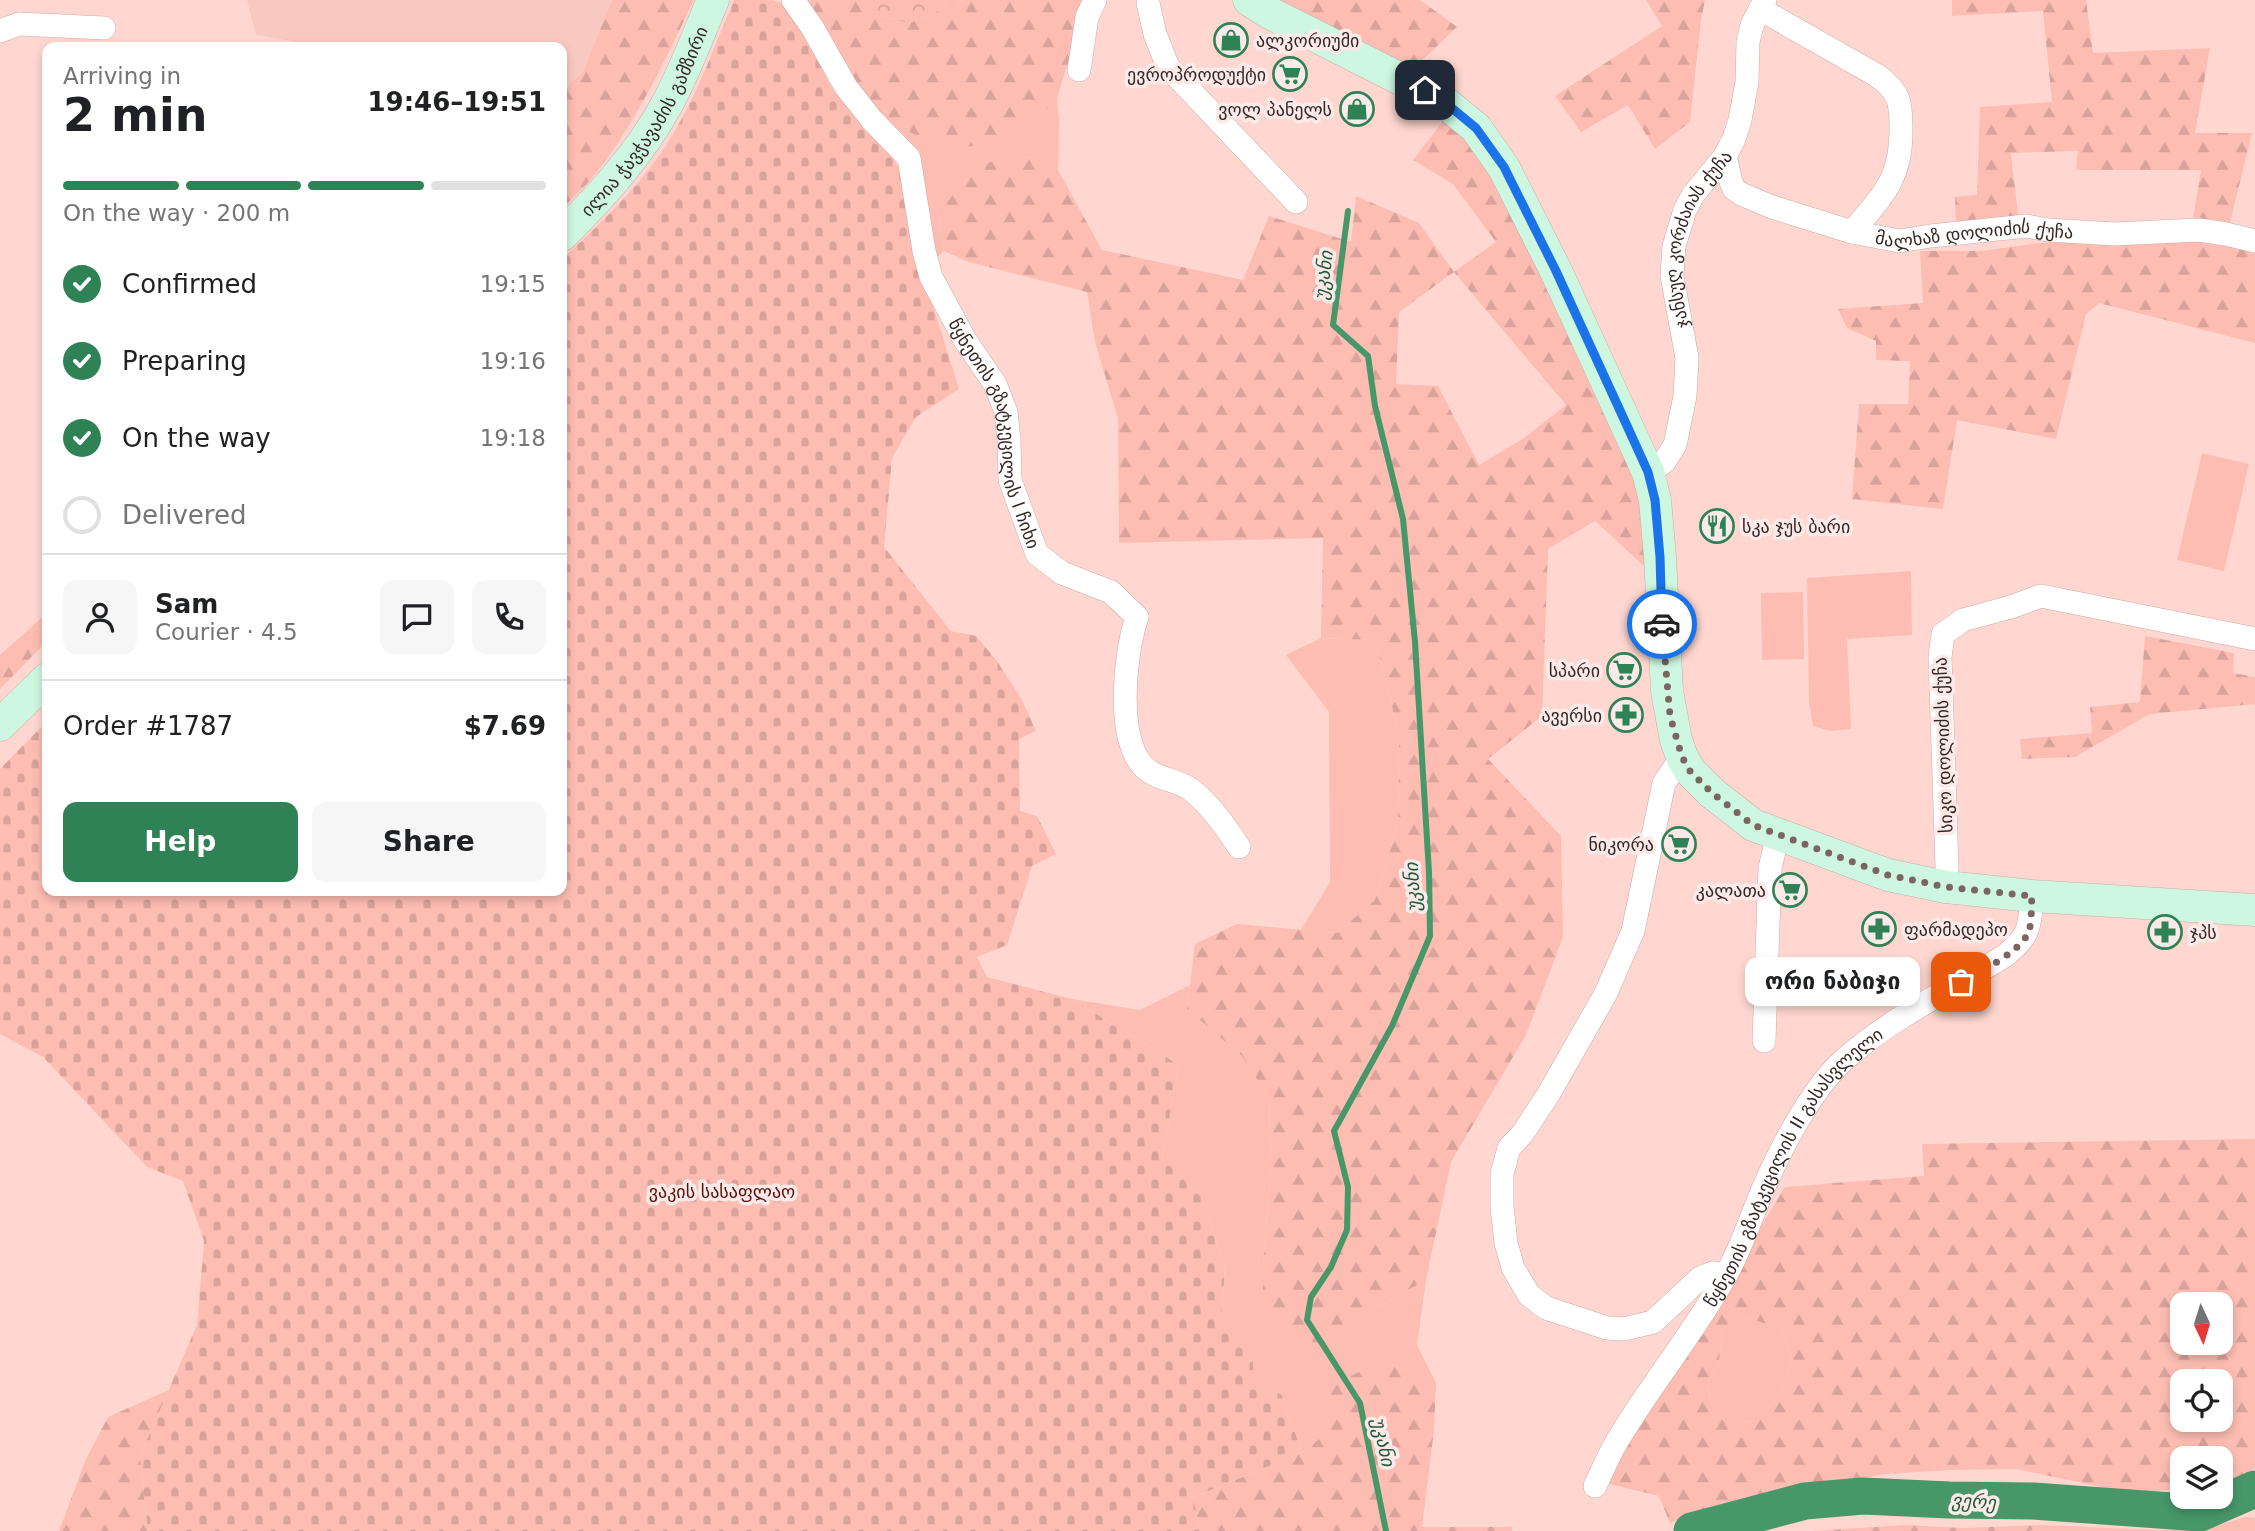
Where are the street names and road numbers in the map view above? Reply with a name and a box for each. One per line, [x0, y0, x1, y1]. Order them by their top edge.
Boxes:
street label: ილია ჭავჭავაძის გამზირი [576, 23, 712, 220]
street label: ჯანსუღ კორძაიას ქუჩა [1660, 146, 1736, 330]
street label: მალხაზ დოლიძის ქუჩა [1874, 215, 2074, 252]
street label: წყნეთის გზატკეცილის I ჩიხი [945, 315, 1045, 551]
street label: სიკო დოლიძის ქუჩა [1929, 657, 1957, 833]
street label: წყნეთის გზატკეცილის II გასასვლელი [1699, 1023, 1886, 1310]

